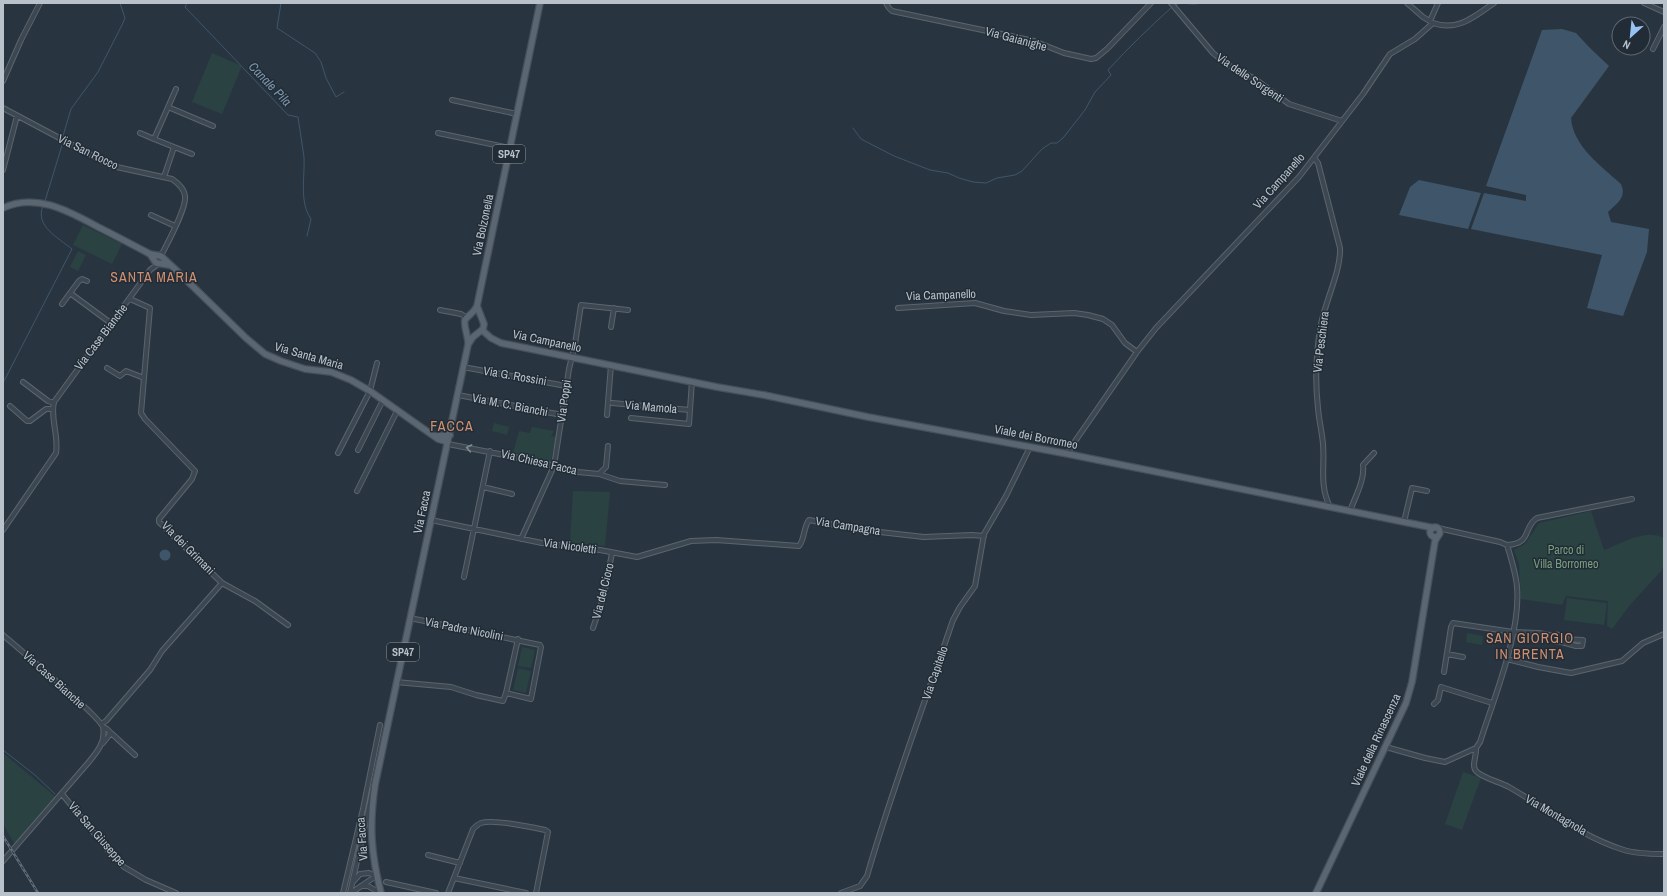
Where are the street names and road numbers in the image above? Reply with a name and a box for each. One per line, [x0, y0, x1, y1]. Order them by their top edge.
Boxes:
street label: Via Gaianighe [983, 23, 1049, 55]
street label: Via delle Sorgenti [1213, 50, 1287, 106]
street label: Via San Rocco [55, 130, 121, 174]
road number: SP47 [493, 145, 525, 163]
street label: Via Campanello [1250, 150, 1308, 212]
street label: Via Bolzonella [469, 192, 497, 257]
street label: Via Campanello [906, 286, 976, 304]
street label: Via Case Bianche [71, 301, 131, 373]
street label: Via Peschiera [1309, 310, 1333, 374]
street label: Via Campanello [511, 326, 583, 356]
street label: Via Santa Maria [273, 339, 346, 374]
street label: Via G. Rossini [482, 363, 548, 389]
street label: Via Poppi [553, 379, 575, 423]
street label: Via M. C. Bianchi [471, 390, 549, 420]
street label: Via Mamola [624, 397, 678, 417]
street label: Viale dei Borromeo [993, 421, 1079, 453]
street label: Via Chiesa Facca [499, 445, 579, 479]
street label: Via Facca [410, 488, 434, 535]
street label: Via Campagna [814, 513, 882, 539]
street label: Via dei Grimani [158, 518, 218, 578]
street label: Via Nicoletti [542, 534, 598, 558]
street label: Via del Cioro [588, 561, 618, 621]
street label: Via Padre Nicolini [423, 614, 505, 644]
road number: SP47 [387, 643, 419, 661]
street label: Via Capitello [918, 644, 952, 702]
street label: Via Case Bianche [19, 648, 89, 712]
street label: Viale della Rinascenza [1348, 691, 1405, 789]
street label: Via Montagnola [1522, 791, 1590, 839]
street label: Via San Giuseppe [65, 798, 129, 870]
street label: Via Facca [352, 816, 372, 861]

